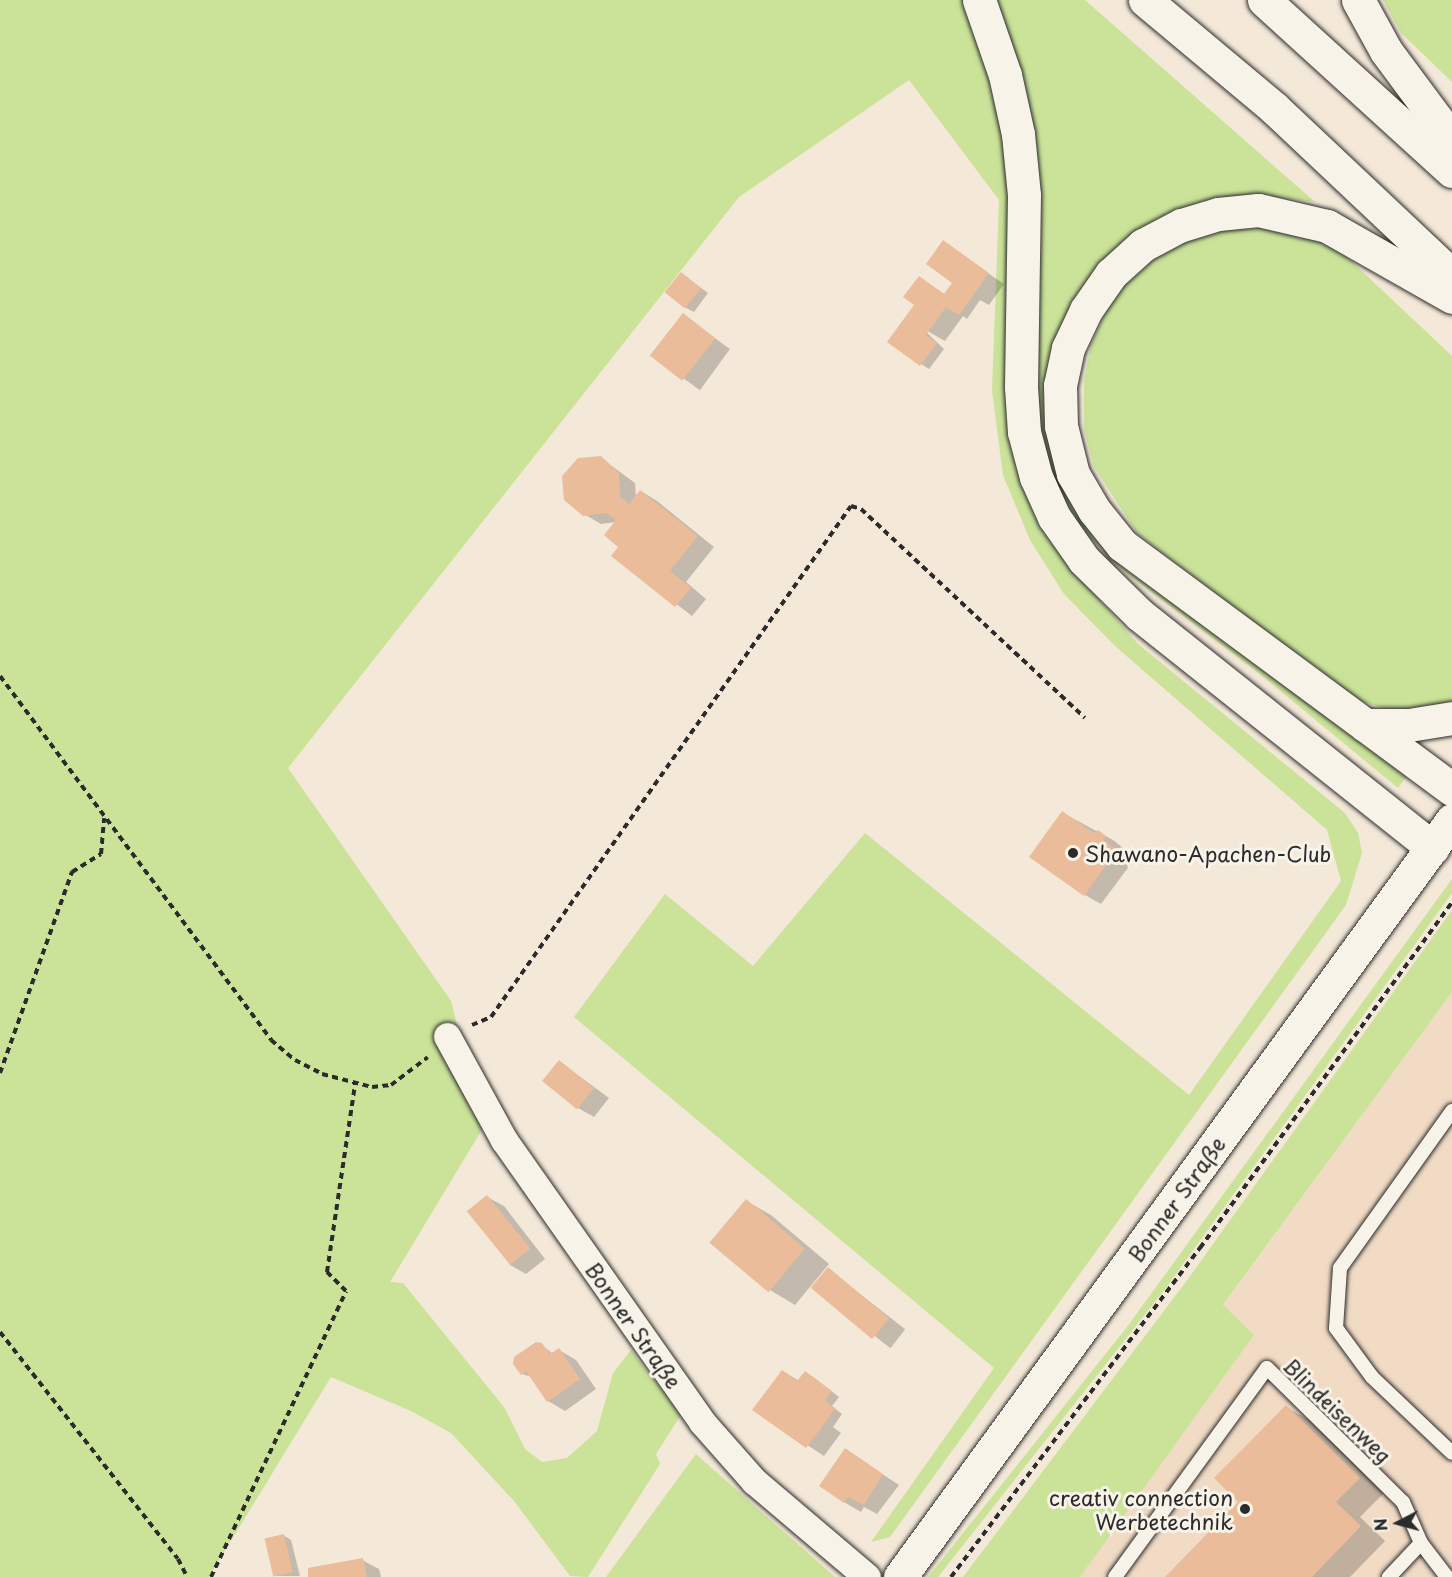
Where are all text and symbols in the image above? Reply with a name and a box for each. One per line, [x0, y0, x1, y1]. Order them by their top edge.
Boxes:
place label: Shawano-Apachen-Club [1085, 840, 1331, 866]
marker: Shawano-Apachen-Club [1066, 846, 1080, 860]
street label: Bonner Straße [1122, 1131, 1230, 1267]
street label: Bonner Straße [581, 1256, 687, 1394]
street label: Blindeisenweg [1279, 1352, 1397, 1468]
place label: creativ connection Werbetechnik [1048, 1484, 1233, 1534]
north arrow [1368, 1493, 1428, 1553]
marker: creativ connection Werbetechnik [1238, 1502, 1252, 1516]
text: N [1368, 1517, 1393, 1532]

